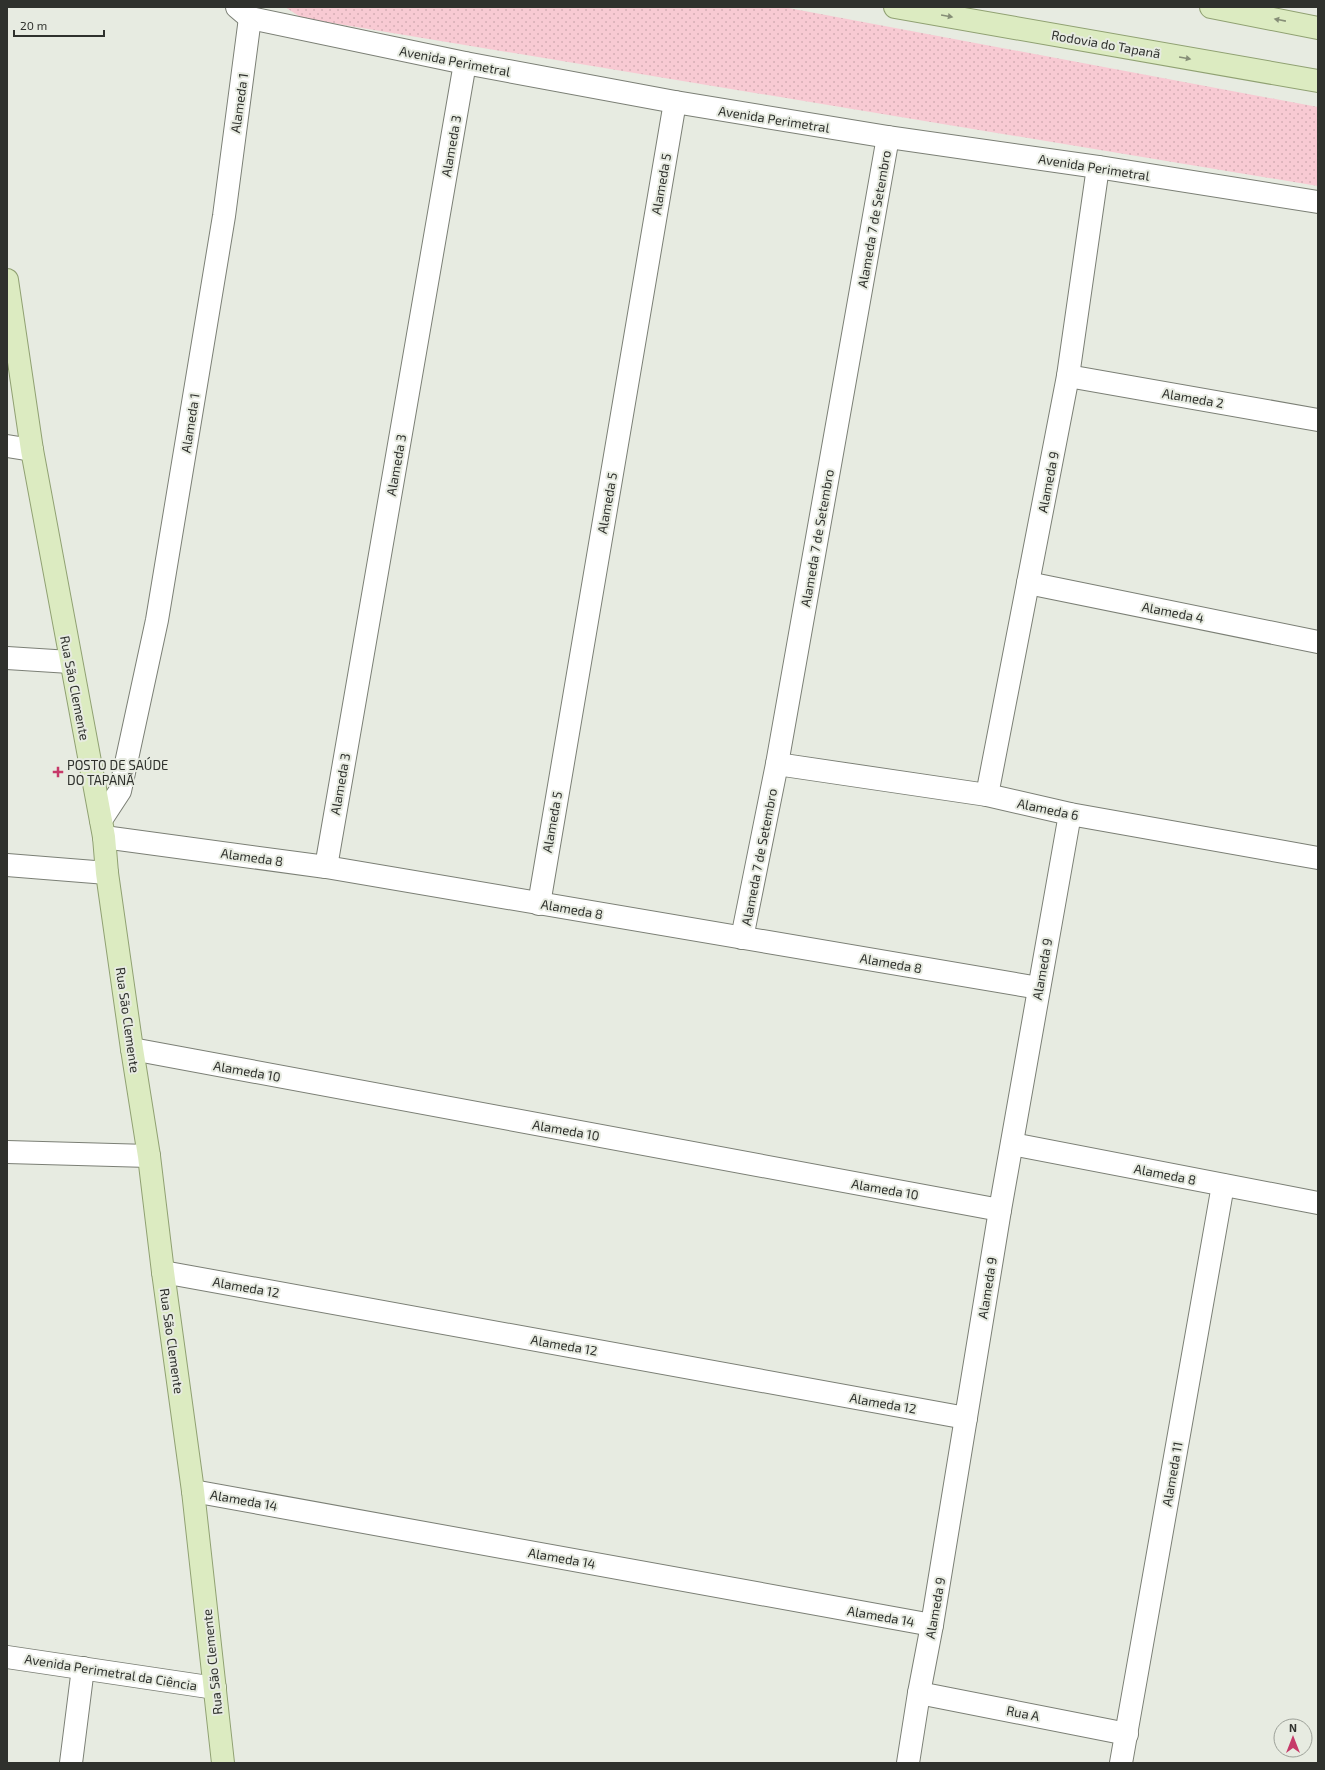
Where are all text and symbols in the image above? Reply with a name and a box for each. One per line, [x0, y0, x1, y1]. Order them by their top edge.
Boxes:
scale bar [14, 12, 104, 38]
one-way arrow [941, 13, 953, 19]
one-way arrow [1274, 17, 1286, 23]
text: 20 m [20, 18, 47, 32]
street label: Rodovia do Tapanã [1050, 27, 1162, 61]
street label: Avenida Perimetral [398, 42, 512, 80]
one-way arrow [1179, 55, 1191, 61]
street label: Alameda 1 [227, 72, 251, 134]
street label: Avenida Perimetral [717, 102, 831, 136]
street label: Alameda 3 [438, 114, 464, 178]
street label: Alameda 7 de Setembro [854, 149, 894, 289]
street label: Avenida Perimetral [1037, 150, 1151, 184]
street label: Alameda 5 [648, 152, 674, 216]
street label: Alameda 2 [1161, 385, 1225, 411]
street label: Alameda 1 [177, 392, 203, 454]
street label: Alameda 3 [383, 433, 409, 497]
street label: Alameda 9 [1034, 450, 1062, 514]
street label: Alameda 7 de Setembro [797, 468, 837, 608]
street label: Alameda 5 [594, 471, 620, 535]
street label: Alameda 4 [1141, 598, 1205, 626]
street label: Rua São Clemente [57, 634, 93, 742]
street label: Alameda 3 [327, 752, 353, 816]
place label: POSTO DE SAÚDE DO TAPANÃ [67, 756, 168, 788]
marker: POSTO DE SAÚDE DO TAPANÃ [52, 766, 64, 778]
street label: Alameda 7 de Setembro [738, 787, 780, 927]
street label: Alameda 5 [539, 790, 565, 854]
street label: Alameda 6 [1016, 795, 1080, 823]
street label: Alameda 8 [220, 845, 284, 869]
street label: Alameda 8 [540, 896, 604, 922]
street label: Alameda 9 [1029, 937, 1055, 1001]
street label: Alameda 8 [859, 950, 923, 976]
street label: Rua São Clemente [113, 966, 143, 1074]
street label: Alameda 10 [212, 1057, 282, 1085]
street label: Alameda 10 [531, 1116, 601, 1144]
street label: Alameda 8 [1133, 1160, 1197, 1188]
street label: Alameda 10 [850, 1175, 920, 1203]
street label: Alameda 9 [974, 1256, 1000, 1320]
street label: Alameda 12 [211, 1273, 281, 1301]
street label: Rua São Clemente [157, 1287, 187, 1395]
street label: Alameda 12 [529, 1331, 599, 1359]
street label: Alameda 12 [848, 1389, 918, 1417]
street label: Alameda 11 [1158, 1440, 1186, 1508]
street label: Alameda 14 [209, 1486, 279, 1514]
street label: Alameda 14 [527, 1544, 597, 1572]
street label: Alameda 9 [922, 1576, 948, 1640]
street label: Alameda 14 [846, 1602, 916, 1630]
street label: Rua São Clemente [198, 1608, 226, 1716]
street label: Avenida Perimetral da Ciência [24, 1650, 198, 1694]
street label: Rua A [1005, 1702, 1041, 1724]
north arrow [1273, 1718, 1313, 1758]
text: N [1289, 1721, 1297, 1734]

